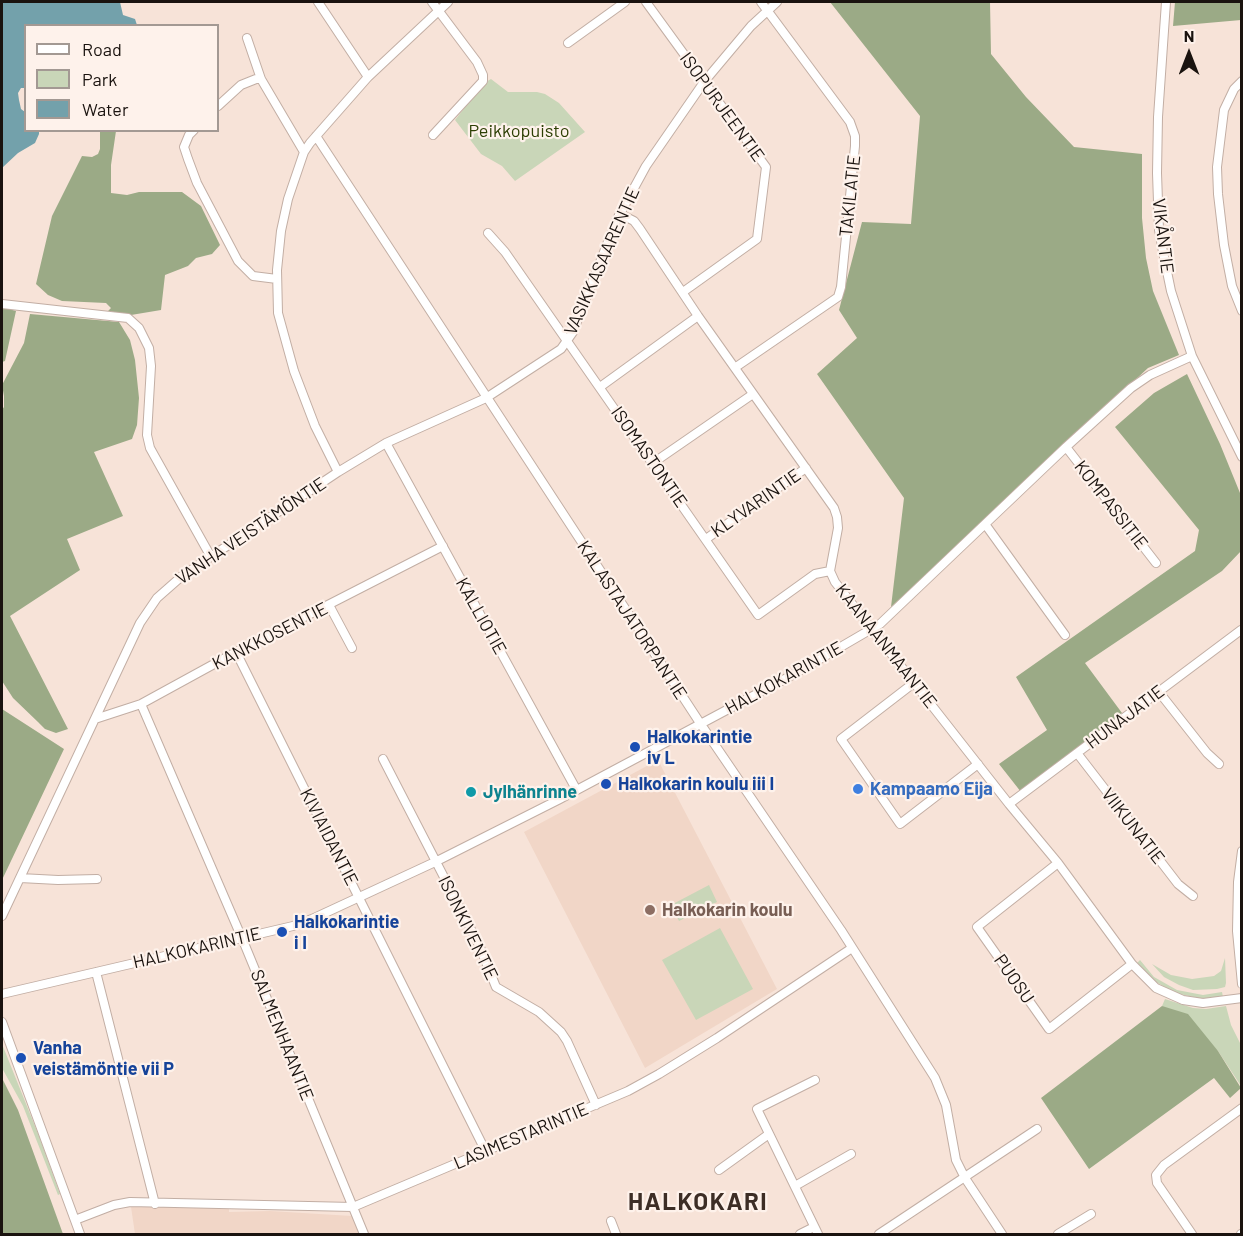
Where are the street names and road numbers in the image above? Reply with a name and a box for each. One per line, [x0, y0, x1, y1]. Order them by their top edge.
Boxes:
street label: ISOPURJEENTIE [675, 48, 769, 166]
street label: TAKILATIE [835, 154, 865, 238]
street label: VASIKKASAARENTIE [560, 184, 644, 338]
street label: VIKÅNTIE [1148, 197, 1178, 275]
street label: ISOMASTONTIE [606, 402, 692, 512]
street label: KOMPASSITIE [1070, 456, 1152, 554]
street label: KLYVARINTIE [707, 464, 805, 542]
street label: VANHA VEISTÄMÖNTIE [172, 473, 330, 589]
street label: KALASTAJATORPANTIE [573, 537, 691, 703]
street label: KALLIOTIE [451, 574, 511, 658]
street label: KAANAANMAANTIE [831, 579, 941, 713]
street label: KANKKOSENTIE [209, 598, 331, 674]
street label: HALKOKARINTIE [721, 637, 847, 719]
street label: HUNAJATIE [1082, 680, 1168, 754]
street label: VIIKUNATIE [1097, 784, 1169, 868]
street label: KIVIAIDANTIE [295, 785, 363, 889]
street label: ISONKIVENTIE [433, 872, 503, 984]
street label: HALKOKARINTIE [131, 923, 263, 973]
street label: PUOSU [989, 950, 1039, 1008]
street label: SALMENHAANTIE [246, 966, 318, 1104]
street label: LASIMESTARINTIE [450, 1098, 592, 1174]

